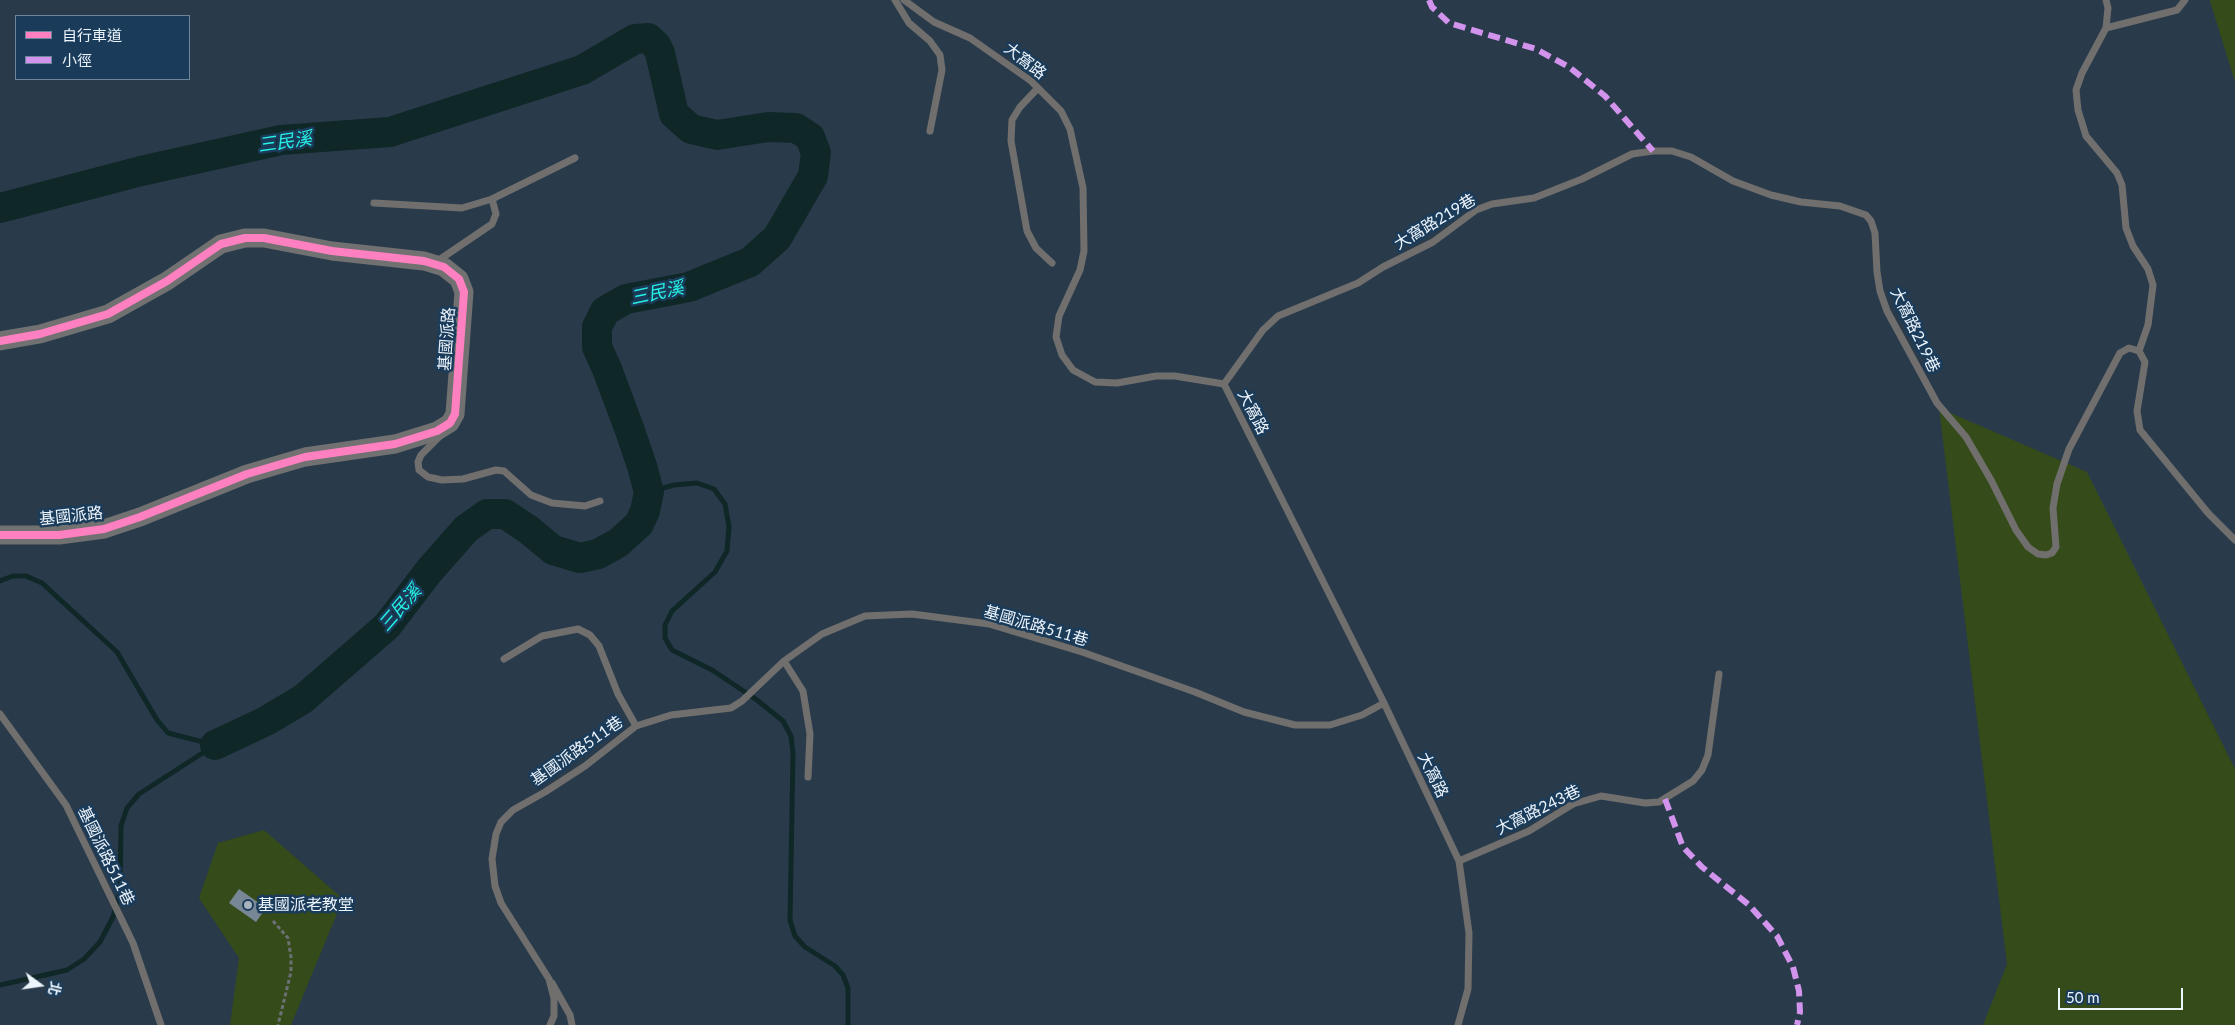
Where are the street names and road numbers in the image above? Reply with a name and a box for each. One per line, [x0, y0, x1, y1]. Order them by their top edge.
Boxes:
street label: 大窩路 [1000, 39, 1050, 83]
street label: 大窩路219巷 [1391, 190, 1479, 254]
street label: 大窩路219巷 [1886, 285, 1944, 375]
street label: 基國派路 [435, 306, 459, 372]
street label: 大窩路 [1234, 386, 1272, 438]
street label: 基國派路 [38, 503, 104, 529]
street label: 基國派路511巷 [982, 602, 1090, 650]
street label: 基國派路511巷 [527, 712, 627, 790]
street label: 大窩路 [1414, 749, 1452, 801]
street label: 大窩路243巷 [1493, 781, 1583, 839]
street label: 基國派路511巷 [74, 803, 138, 909]

